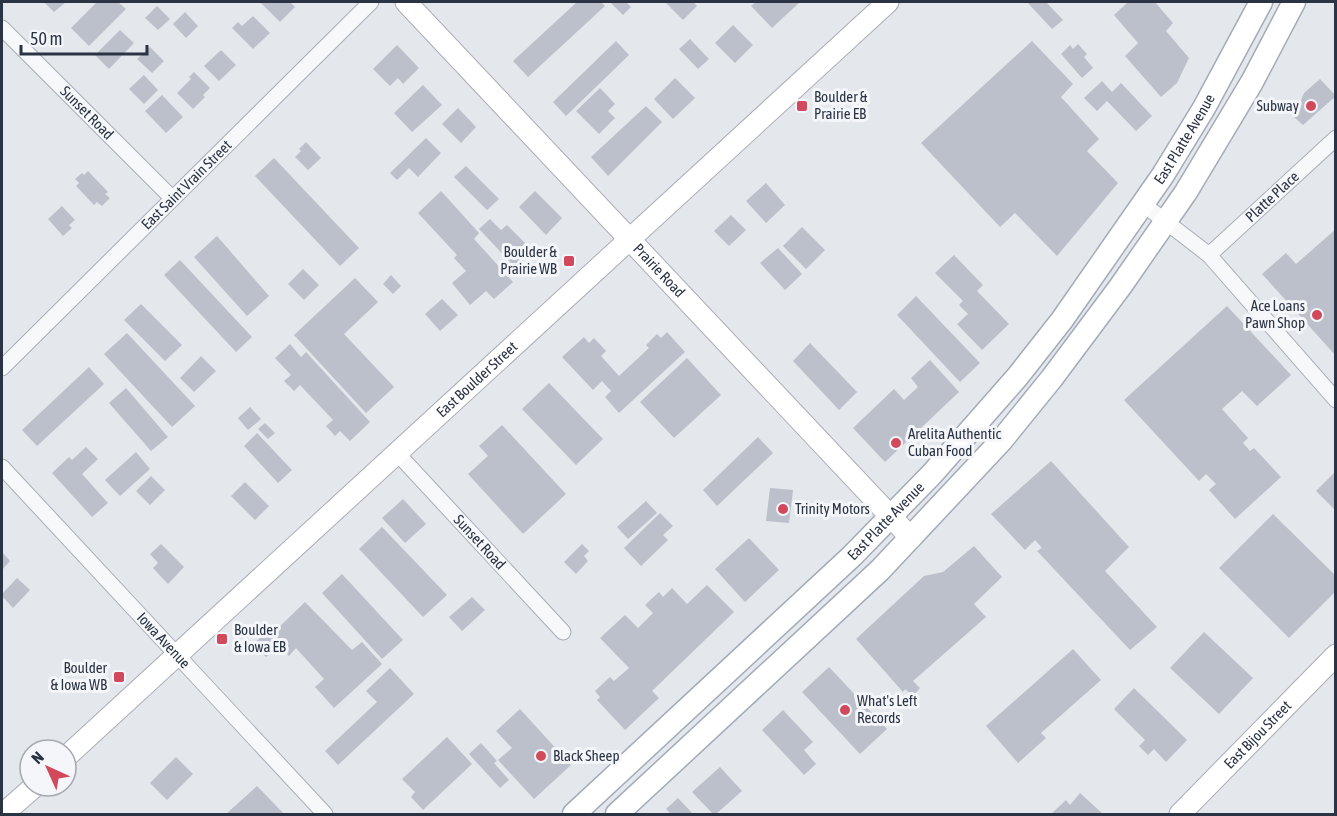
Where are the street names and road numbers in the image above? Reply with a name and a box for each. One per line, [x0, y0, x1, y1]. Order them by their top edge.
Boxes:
street label: Sunset Road [57, 82, 117, 143]
street label: East Platte Avenue [1150, 91, 1218, 187]
street label: East Saint Vrain Street [138, 136, 235, 233]
street label: Platte Place [1242, 167, 1302, 225]
street label: Prairie Road [630, 240, 689, 301]
street label: East Boulder Street [433, 338, 521, 421]
street label: East Platte Avenue [844, 478, 928, 563]
street label: Sunset Road [451, 511, 509, 573]
street label: Iowa Avenue [134, 609, 194, 672]
street label: East Bijou Street [1220, 697, 1294, 772]

